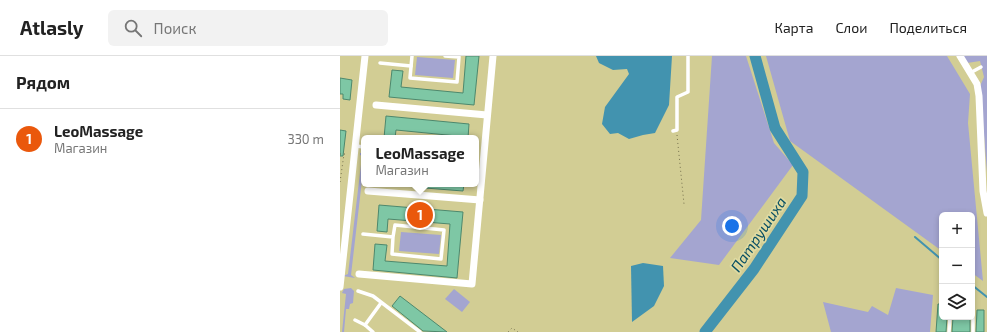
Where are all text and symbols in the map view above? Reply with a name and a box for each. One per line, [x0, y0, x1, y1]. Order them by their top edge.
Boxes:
search box [108, 10, 388, 46]
text: Atlasly [20, 16, 84, 39]
icon: search [122, 17, 144, 39]
text: Поиск [154, 19, 196, 37]
text: Карта [774, 19, 813, 36]
text: Слои [835, 19, 867, 36]
text: Поделиться [889, 19, 967, 36]
text: Рядом [16, 72, 70, 92]
text: LeoMassage [54, 122, 143, 140]
text: 1 [26, 131, 32, 147]
text: 330 m [287, 131, 324, 147]
popup [361, 135, 479, 187]
text: Магазин [54, 140, 107, 156]
text: LeoMassage [375, 144, 465, 162]
text: Магазин [375, 162, 429, 178]
water label: Патрушиха [726, 193, 790, 275]
pin: 1 [407, 200, 433, 230]
map controls [939, 212, 975, 320]
button: + [939, 212, 975, 248]
your location [722, 216, 742, 236]
button: − [939, 248, 975, 284]
button: layers [939, 284, 975, 320]

